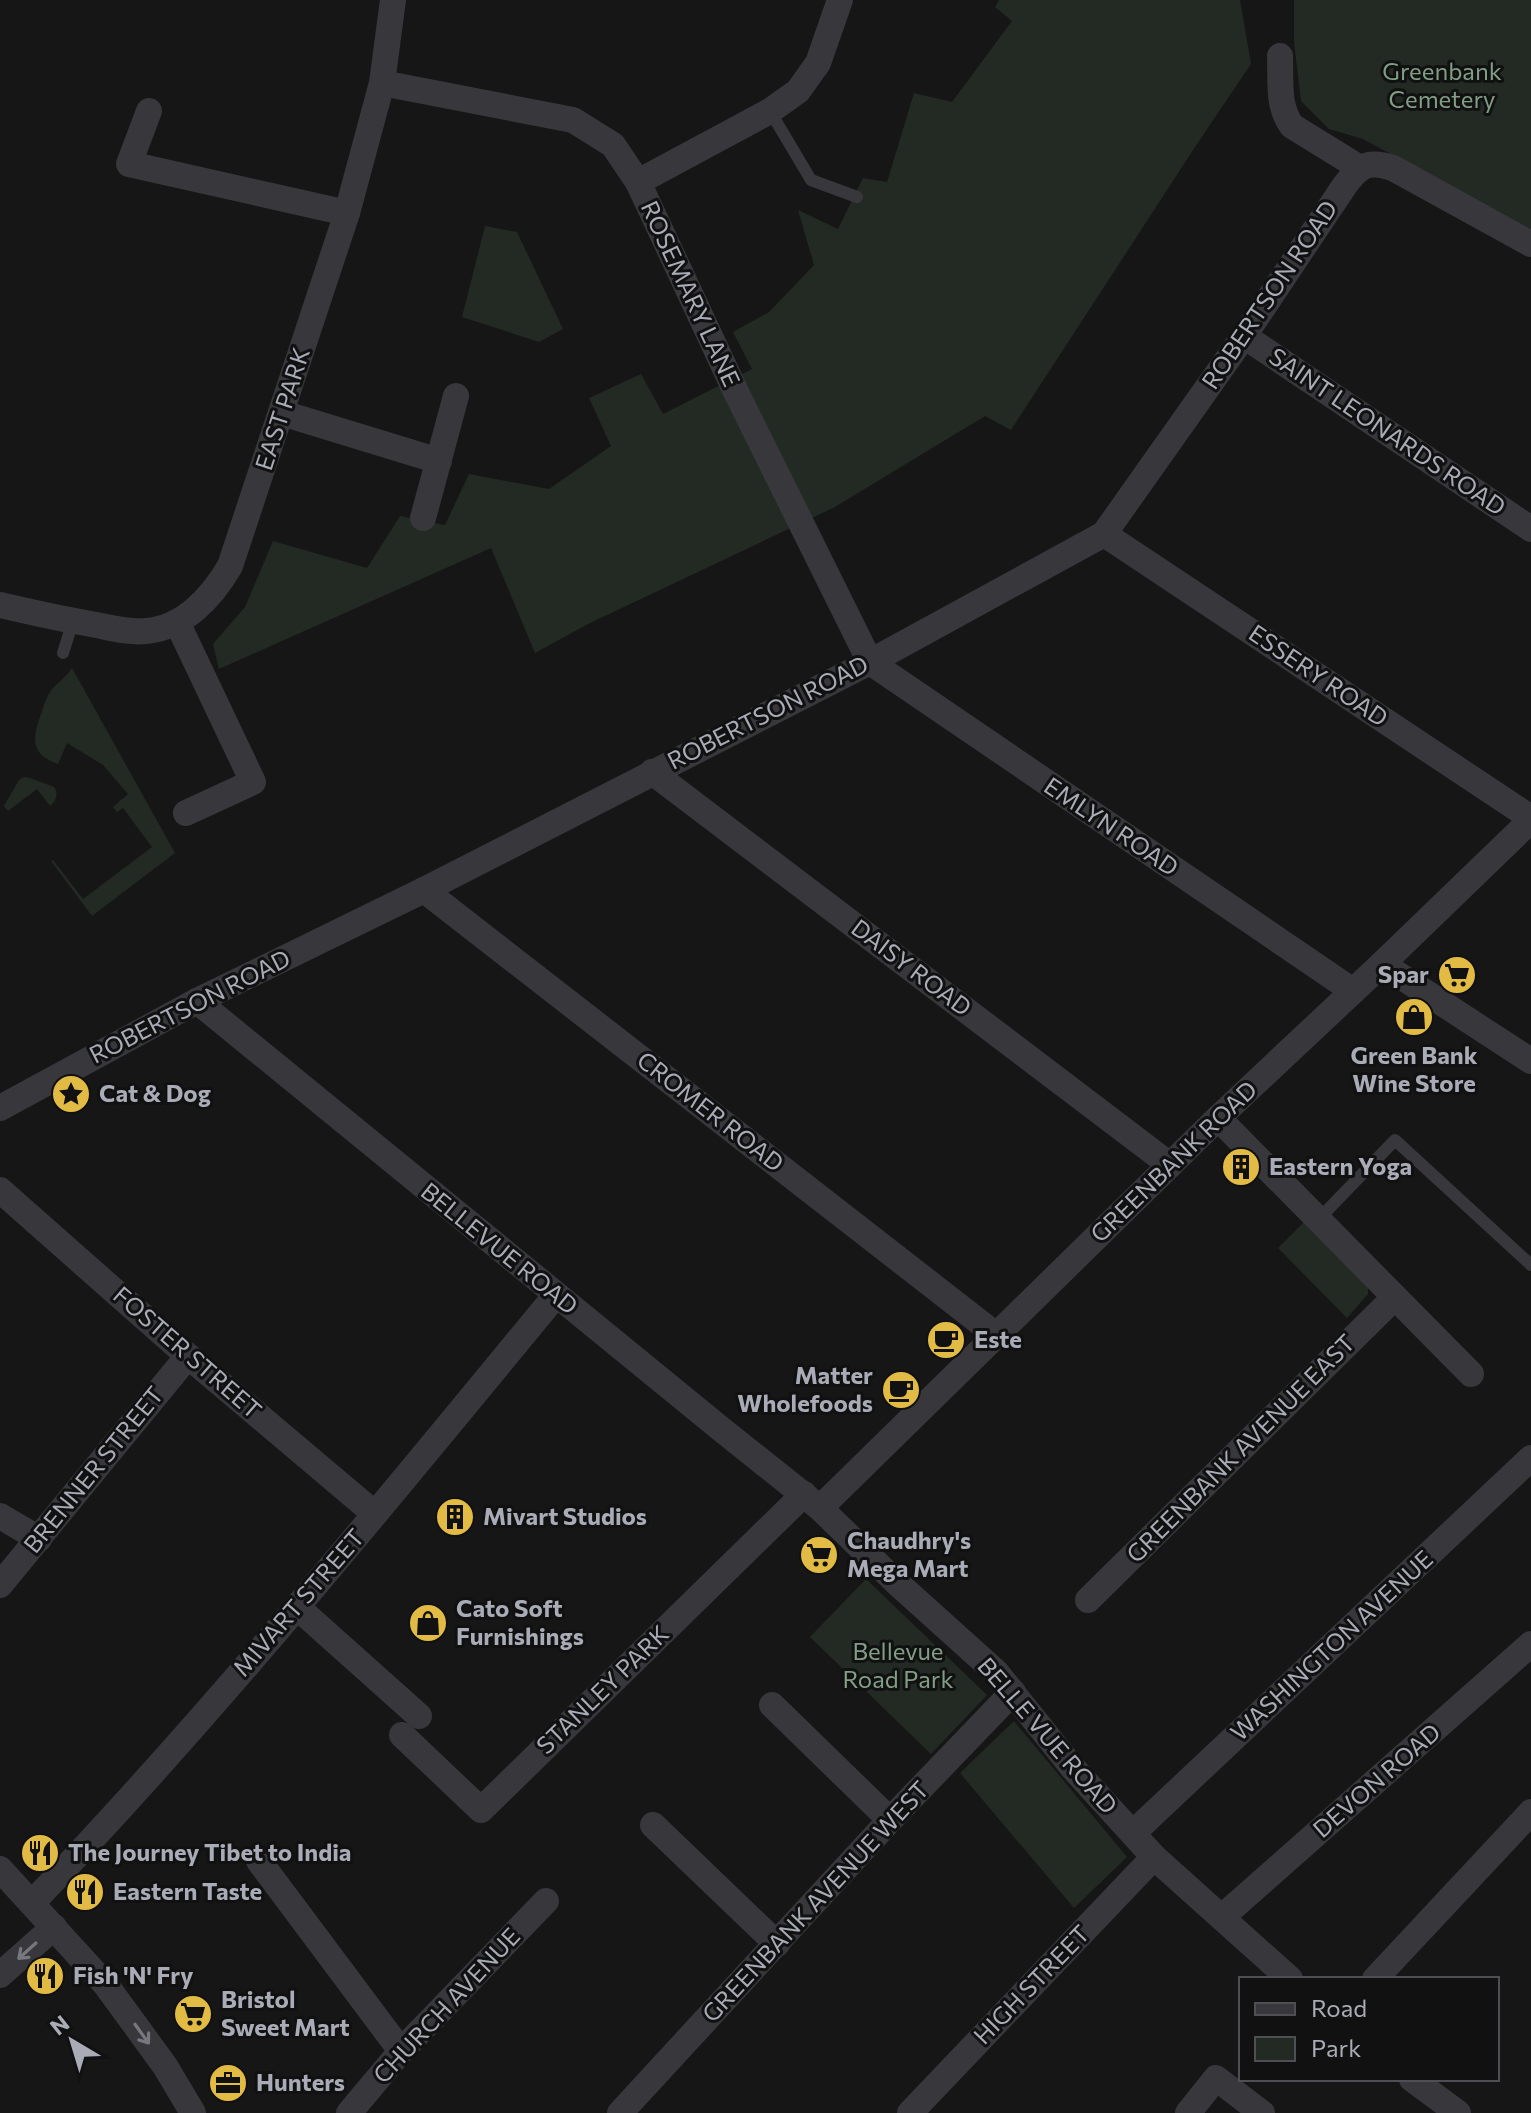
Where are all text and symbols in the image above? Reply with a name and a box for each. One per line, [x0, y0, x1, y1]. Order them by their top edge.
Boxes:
park label: Greenbank Cemetery [1382, 56, 1502, 113]
street label: ROBERTSON ROAD [1195, 194, 1343, 394]
street label: ROSEMARY LANE [636, 196, 747, 391]
street label: SAINT LEONARDS ROAD [1264, 341, 1512, 521]
street label: EAST PARK [248, 344, 315, 473]
street label: ESSERY ROAD [1244, 618, 1394, 732]
street label: ROBERTSON ROAD [662, 649, 872, 775]
street label: EMLYN ROAD [1039, 770, 1184, 881]
street label: DAISY ROAD [846, 912, 978, 1021]
street label: ROBERTSON ROAD [84, 943, 294, 1069]
supermarket icon: Spar [1436, 954, 1478, 996]
place label: Spar [1378, 959, 1429, 988]
shop icon: Green Bank Wine Store [1393, 996, 1435, 1038]
place label: Green Bank Wine Store [1350, 1040, 1478, 1097]
street label: CROMER ROAD [632, 1045, 790, 1177]
place icon: Cat & Dog [50, 1073, 92, 1115]
street label: GREENBANK ROAD [1084, 1074, 1262, 1248]
place label: Cat & Dog [99, 1078, 211, 1107]
building icon: Eastern Yoga [1220, 1146, 1262, 1188]
place label: Eastern Yoga [1269, 1151, 1412, 1180]
street label: BELLEVUE ROAD [416, 1176, 584, 1320]
street label: FOSTER STREET [108, 1280, 268, 1424]
cafe icon: Este [925, 1319, 967, 1361]
place label: Este [974, 1324, 1022, 1353]
street label: GREENBANK AVENUE EAST [1120, 1328, 1360, 1568]
place label: Matter Wholefoods [737, 1360, 873, 1417]
cafe icon: Matter Wholefoods [880, 1369, 922, 1411]
street label: BRENNER STREET [17, 1380, 169, 1558]
building icon: Mivart Studios [434, 1496, 476, 1538]
place label: Mivart Studios [483, 1501, 647, 1530]
street label: MIVART STREET [226, 1522, 370, 1682]
place label: Chaudhry's Mega Mart [847, 1525, 971, 1582]
supermarket icon: Chaudhry's Mega Mart [798, 1534, 840, 1576]
street label: WASHINGTON AVENUE [1224, 1544, 1438, 1746]
place label: Cato Soft Furnishings [456, 1593, 584, 1650]
shop icon: Cato Soft Furnishings [407, 1602, 449, 1644]
street label: STANLEY PARK [530, 1619, 674, 1759]
park label: Bellevue Road Park [843, 1636, 953, 1693]
street label: BELLE VUE ROAD [972, 1651, 1124, 1819]
street label: DEVON ROAD [1306, 1717, 1446, 1843]
street label: GREENBANK AVENUE WEST [696, 1774, 934, 2027]
restaurant icon: The Journey Tibet to India [19, 1832, 61, 1874]
place label: The Journey Tibet to India [68, 1837, 352, 1866]
restaurant icon: Eastern Taste [64, 1871, 106, 1913]
place label: Eastern Taste [113, 1876, 262, 1905]
street label: HIGH STREET [967, 1919, 1095, 2049]
street label: CHURCH AVENUE [366, 1921, 525, 2089]
one-way arrow [18, 1942, 38, 1960]
restaurant icon: Fish 'N' Fry [24, 1955, 66, 1997]
place label: Fish 'N' Fry [73, 1960, 193, 1989]
legend [1239, 1977, 1499, 2081]
place label: Bristol Sweet Mart [221, 1984, 350, 2041]
supermarket icon: Bristol Sweet Mart [172, 1993, 214, 2035]
text: Road [1311, 1993, 1367, 2022]
north arrow [32, 2001, 112, 2081]
text: N [45, 2009, 74, 2041]
one-way arrow [133, 2023, 150, 2044]
text: Park [1311, 2033, 1361, 2062]
office icon: Hunters [207, 2062, 249, 2104]
place label: Hunters [256, 2067, 345, 2096]

